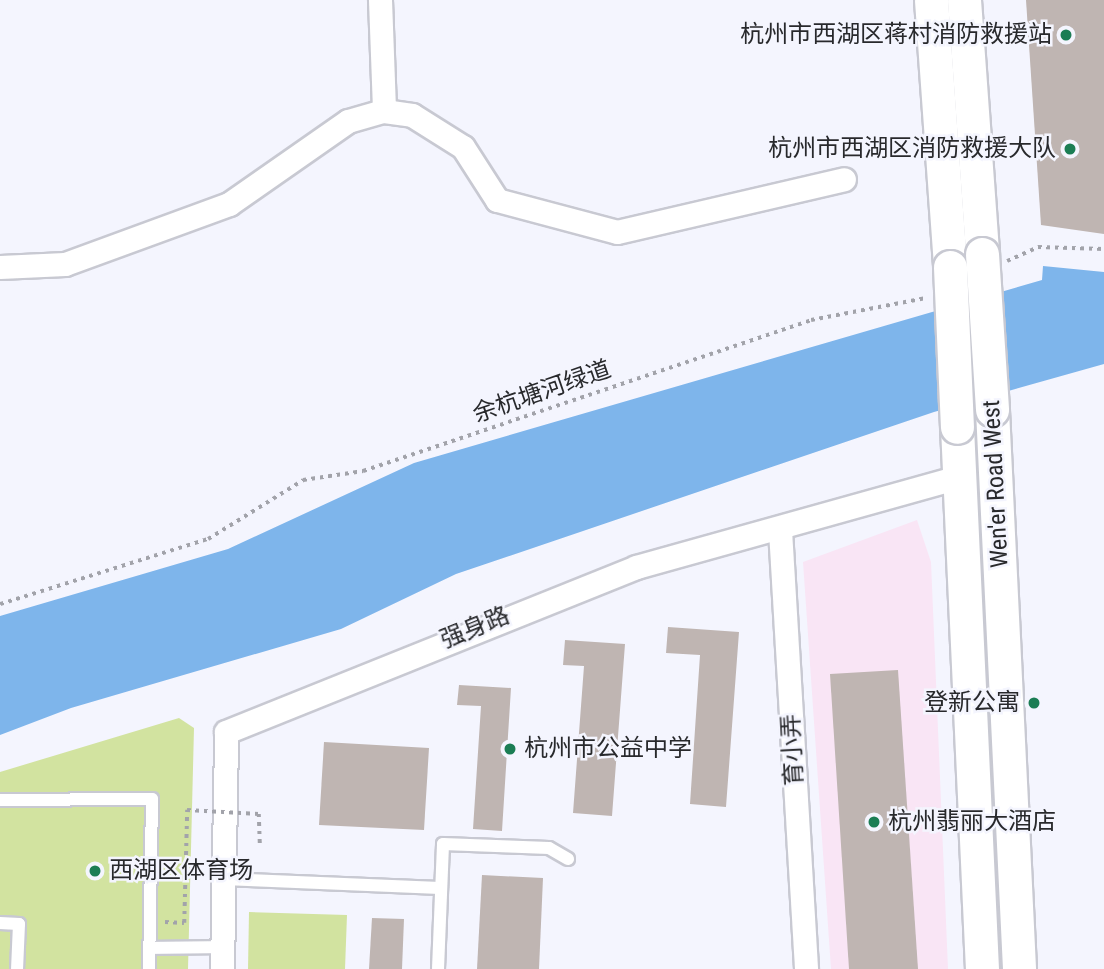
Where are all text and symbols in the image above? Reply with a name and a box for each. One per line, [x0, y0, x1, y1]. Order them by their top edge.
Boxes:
place label: 杭州市西湖区蒋村消防救援站 [740, 21, 1052, 49]
marker: 杭州市西湖区蒋村消防救援站 [1058, 27, 1074, 43]
place label: 杭州市西湖区消防救援大队 [768, 135, 1056, 163]
marker: 杭州市西湖区消防救援大队 [1062, 141, 1078, 157]
street label: 余杭塘河绿道 [469, 355, 615, 429]
street label: Wen'er Road West [977, 399, 1015, 569]
street label: 强身路 [436, 601, 514, 655]
place label: 登新公寓 [924, 689, 1020, 717]
marker: 登新公寓 [1026, 695, 1042, 711]
street label: 育小弄 [777, 713, 809, 787]
place label: 杭州市公益中学 [524, 735, 692, 763]
marker: 杭州市公益中学 [502, 741, 518, 757]
place label: 杭州翡丽大酒店 [888, 808, 1056, 836]
marker: 杭州翡丽大酒店 [866, 814, 882, 830]
place label: 西湖区体育场 [109, 857, 253, 885]
marker: 西湖区体育场 [87, 863, 103, 879]

